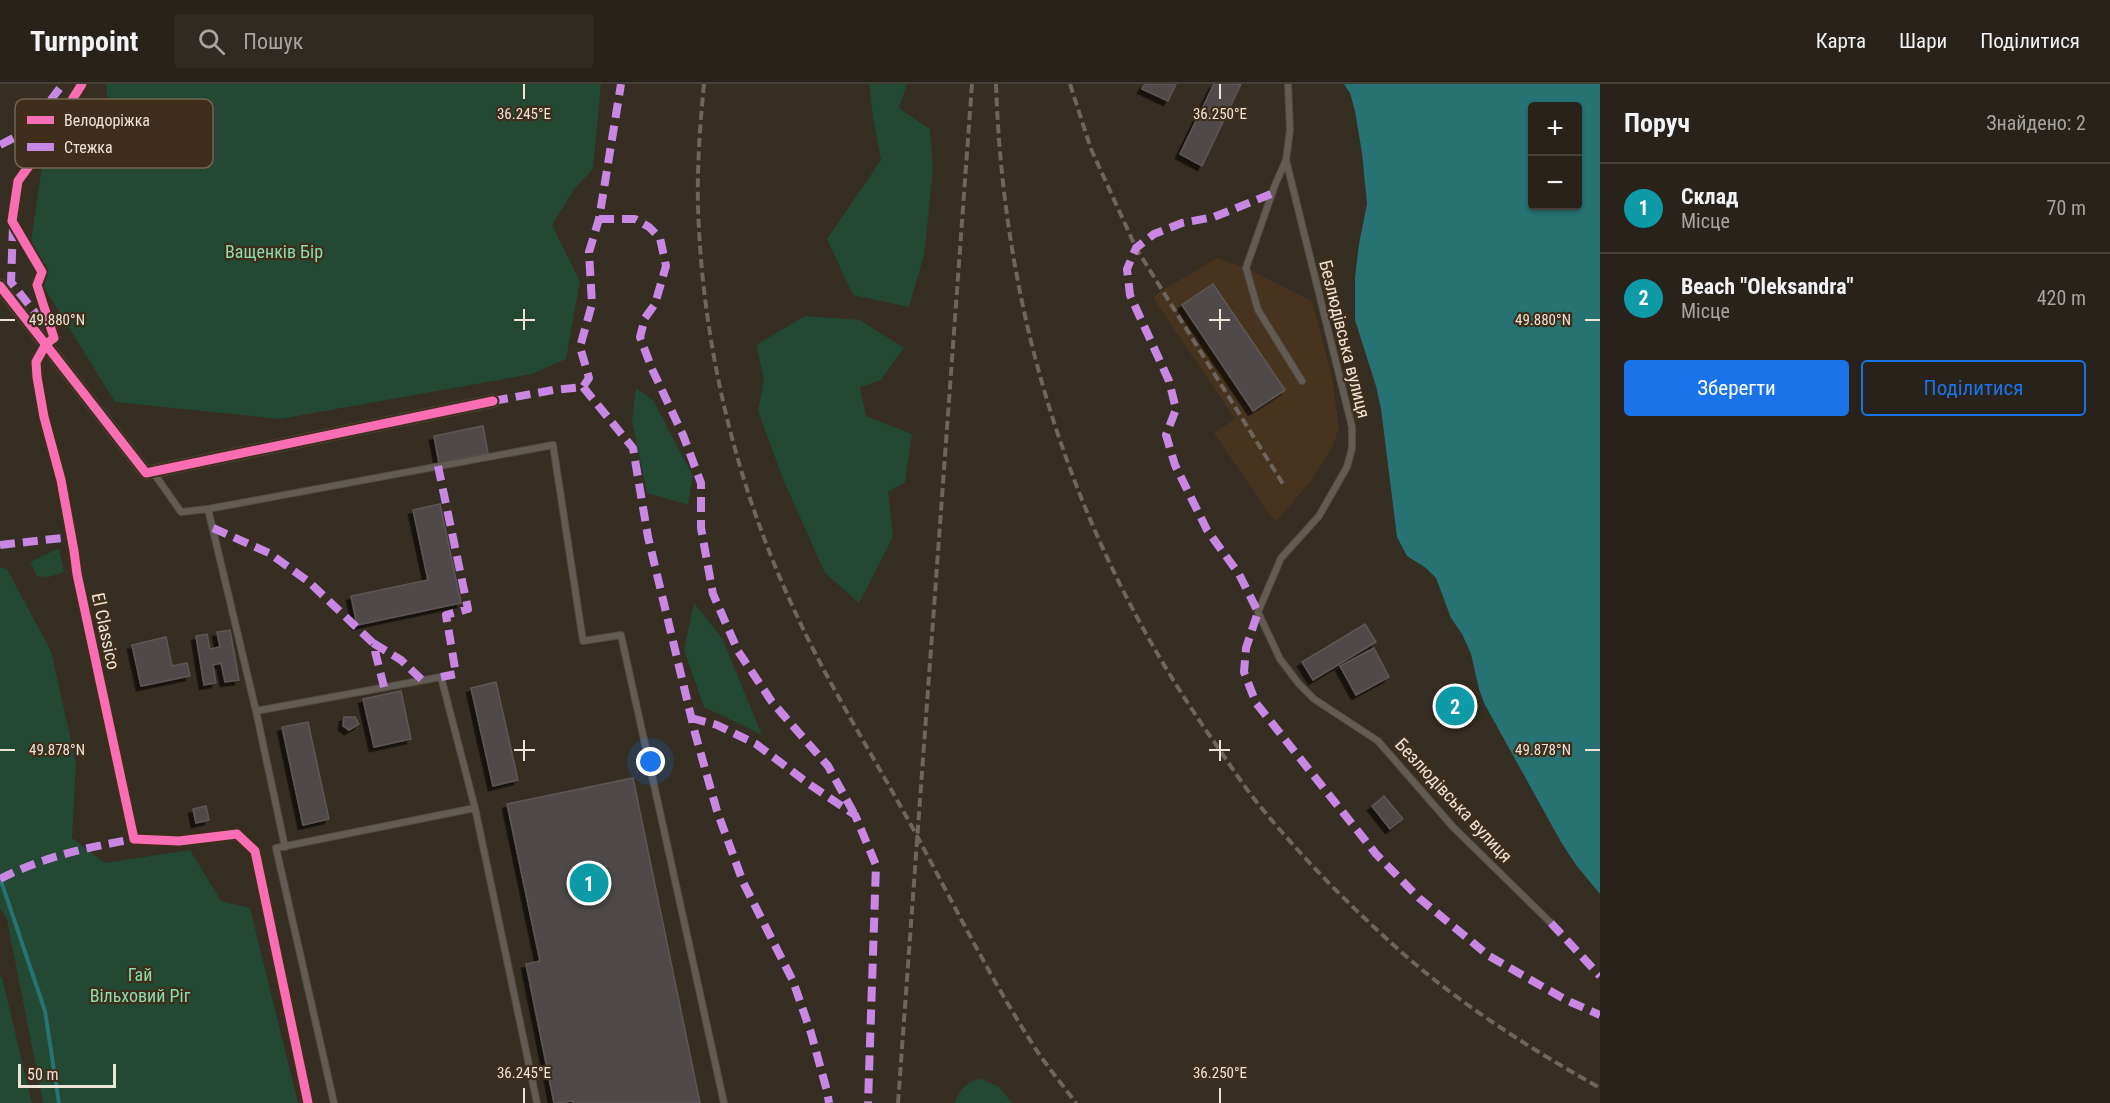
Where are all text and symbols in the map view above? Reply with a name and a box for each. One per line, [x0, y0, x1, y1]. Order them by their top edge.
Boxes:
search box [174, 14, 594, 68]
text: Turnpoint [30, 25, 138, 58]
icon: search [195, 25, 228, 58]
text: Пошук [243, 29, 303, 54]
text: Карта [1816, 29, 1866, 53]
text: Шари [1899, 29, 1947, 53]
text: Поділитися [1980, 29, 2080, 53]
legend [15, 99, 213, 168]
map controls [1528, 102, 1582, 210]
button: + [1528, 102, 1582, 156]
text: 36.245°E [497, 105, 551, 123]
text: 36.250°E [1193, 105, 1247, 123]
text: Поруч [1624, 108, 1690, 138]
text: Велодоріжка [64, 111, 150, 130]
text: Знайдено: 2 [1986, 111, 2086, 135]
text: Стежка [64, 138, 113, 157]
button: − [1528, 156, 1582, 210]
text: Склад [1681, 184, 1738, 209]
text: 1 [1638, 196, 1649, 220]
text: 70 m [2047, 196, 2086, 220]
text: Місце [1681, 209, 1730, 233]
park label: Ващенків Бір [225, 241, 323, 262]
street label: Безлюдівська вулиця [1315, 258, 1375, 420]
text: Beach "Oleksandra" [1681, 274, 1853, 299]
text: 2 [1638, 286, 1649, 310]
text: 420 m [2037, 286, 2086, 310]
text: Місце [1681, 299, 1730, 323]
text: 49.880°N [29, 311, 85, 329]
text: 49.880°N [1515, 311, 1571, 329]
button: Зберегти [1624, 360, 1849, 416]
button: Поділитися [1861, 360, 2086, 416]
street label: El Classico [88, 591, 124, 671]
pin: 2 [1436, 684, 1474, 728]
street label: Безлюдівська вулиця [1391, 734, 1517, 866]
text: 49.878°N [29, 741, 85, 759]
text: 49.878°N [1515, 741, 1571, 759]
your location [636, 747, 665, 776]
pin: 1 [570, 860, 608, 906]
park label: Гай Вільховий Ріг [90, 964, 191, 1006]
scale bar [18, 1061, 116, 1088]
text: 36.245°E [497, 1064, 551, 1082]
text: 36.250°E [1193, 1064, 1247, 1082]
text: 50 m [27, 1065, 59, 1084]

